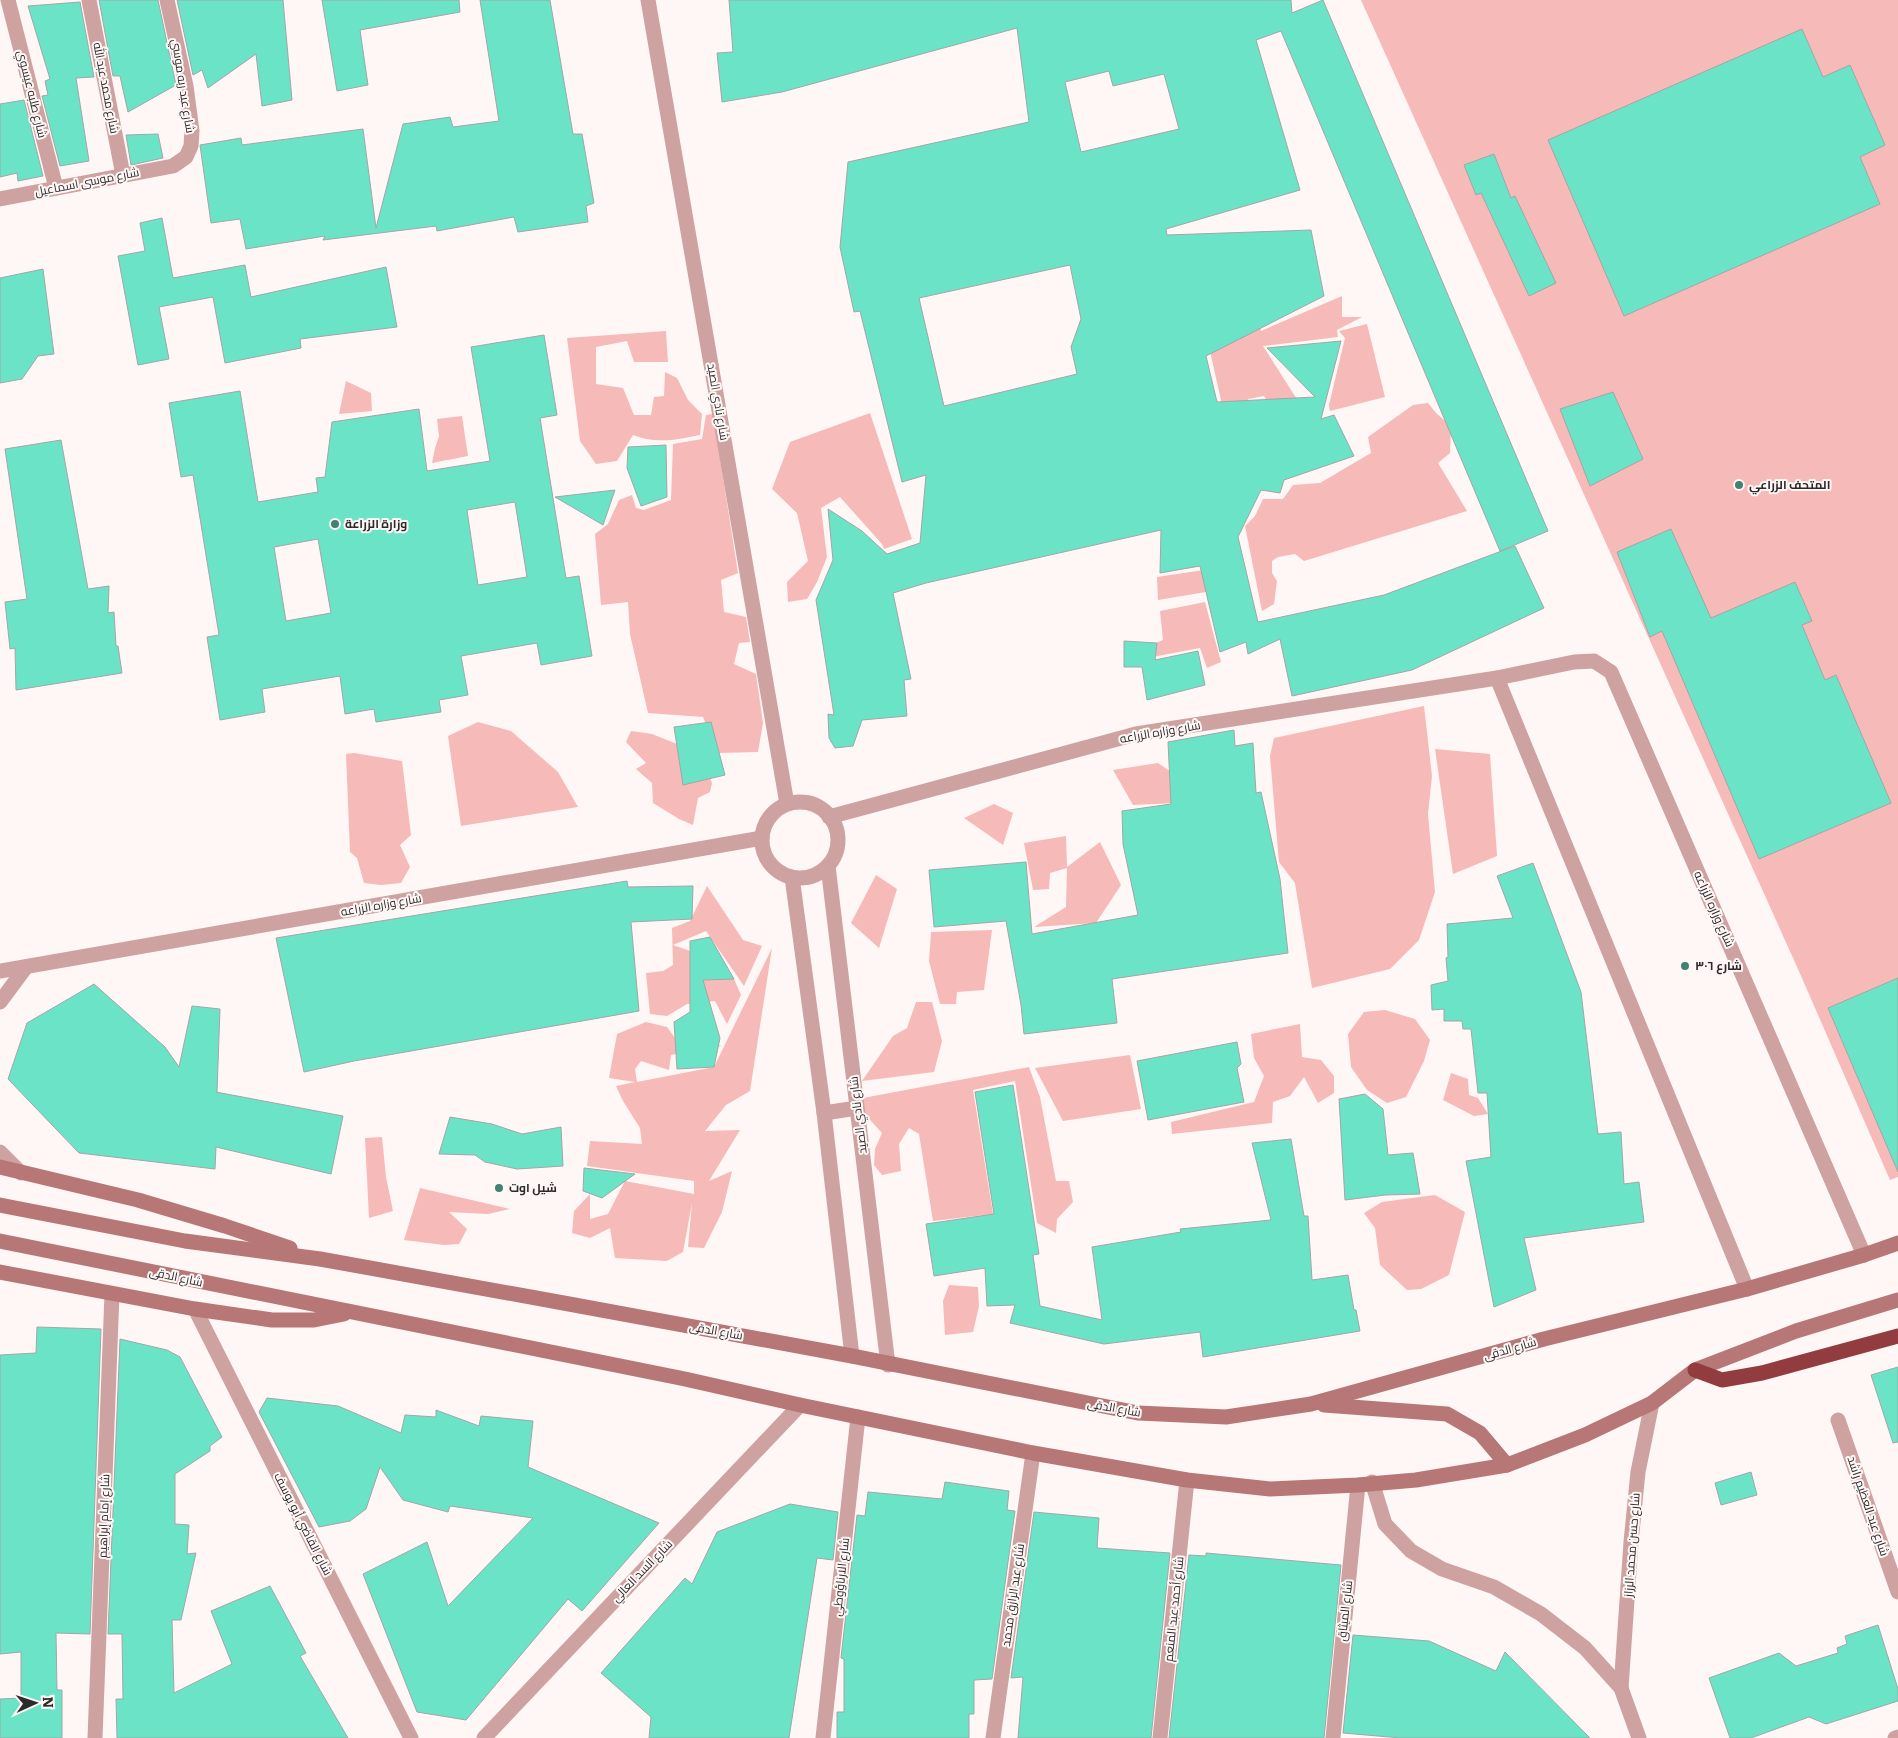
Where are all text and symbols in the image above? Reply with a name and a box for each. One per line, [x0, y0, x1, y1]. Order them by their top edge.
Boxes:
street label: شارع عبد ربه موسي [166, 38, 200, 134]
street label: شارع محمد عبد الله [89, 41, 125, 135]
street label: شارع طلبه عيسوي [11, 48, 53, 140]
street label: شارع موسى اسماعيل [33, 162, 141, 200]
street label: شارع نادي الصيد [701, 362, 735, 442]
place label: المتحف الزراعي [1749, 475, 1830, 495]
marker: المتحف الزراعي [1733, 479, 1745, 491]
place label: وزارة الزراعة [345, 514, 407, 532]
marker: وزارة الزراعة [329, 518, 341, 530]
street label: شارع وزاره الزراعه [1118, 715, 1202, 747]
street label: شارع وزاره الزراعه [1690, 868, 1740, 950]
street label: شارع وزاره الزراعه [339, 888, 423, 920]
place label: شارع ٣٠٦ [1695, 956, 1742, 975]
marker: شارع ٣٠٦ [1679, 960, 1691, 972]
street label: شارع نادي الصيد [843, 1075, 873, 1155]
place label: شيل اوت [509, 1178, 557, 1196]
marker: شيل اوت [493, 1182, 505, 1194]
street label: شارع الدقى [148, 1262, 205, 1290]
street label: شارع الدقى [688, 1316, 744, 1344]
street label: شارع الدقى [1481, 1332, 1538, 1364]
street label: شارع الدقى [1086, 1393, 1142, 1421]
street label: شارع عبد العظيم راشد [1843, 1453, 1895, 1558]
street label: شارع القاضي أبو يوسف [268, 1469, 338, 1579]
street label: شارع إمام إبراهيم [93, 1473, 113, 1558]
street label: شارع حسن محمد الرزاز [1618, 1492, 1644, 1599]
street label: شارع السد العالي [607, 1535, 677, 1607]
street label: شارع الارناؤوطي [827, 1537, 855, 1617]
street label: شارع عبد الرازق محمد [996, 1542, 1028, 1648]
street label: شارع أحمد عبد المنعم [1159, 1555, 1187, 1662]
street label: شارع الميثاق [1332, 1579, 1356, 1642]
north arrow [10, 1678, 60, 1728]
text: N [39, 1696, 59, 1709]

